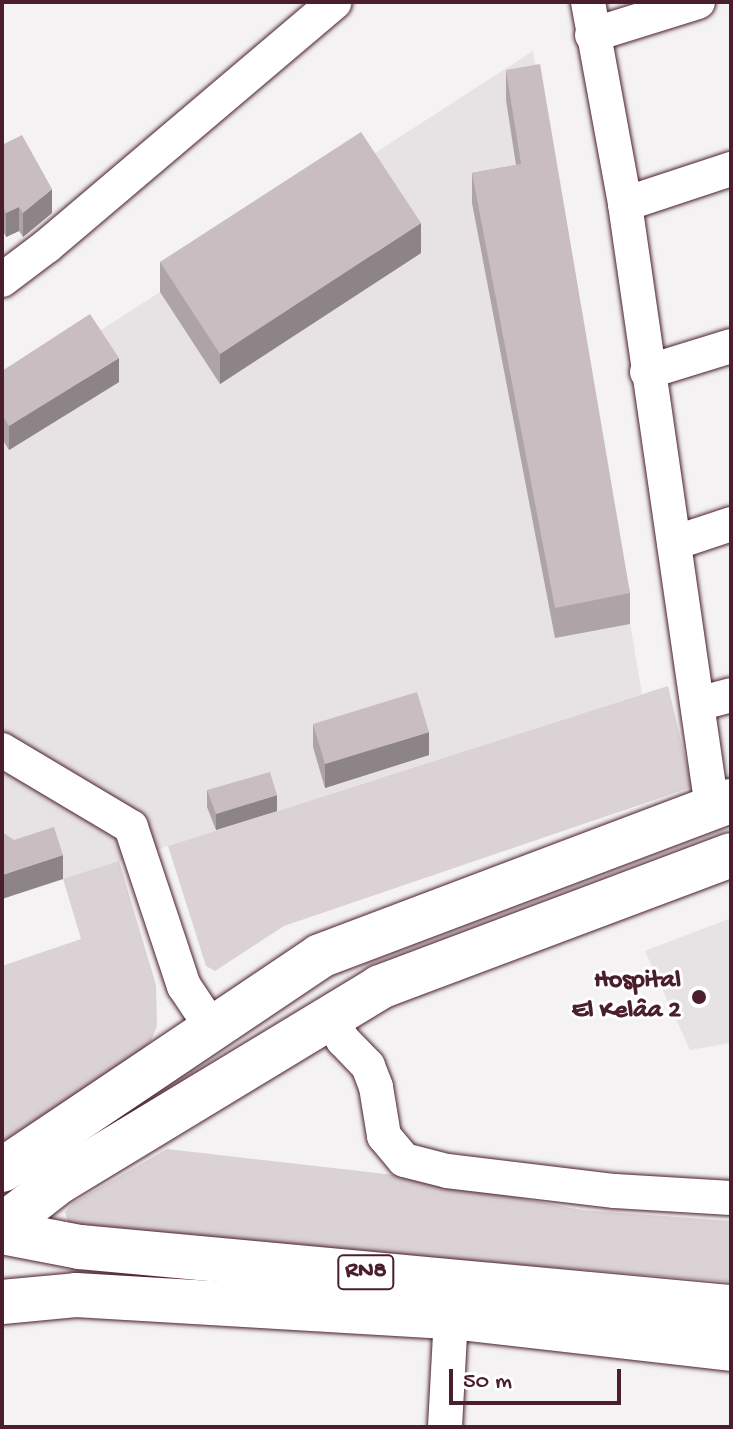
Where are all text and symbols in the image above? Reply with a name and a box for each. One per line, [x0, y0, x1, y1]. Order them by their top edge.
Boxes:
place label: Hospital El Kelâa 2 [572, 966, 681, 1028]
marker: Hospital El Kelâa 2 [688, 986, 710, 1008]
road number: RN8 [336, 1252, 396, 1292]
scale bar [453, 1353, 625, 1403]
text: 50 m [463, 1368, 512, 1397]

